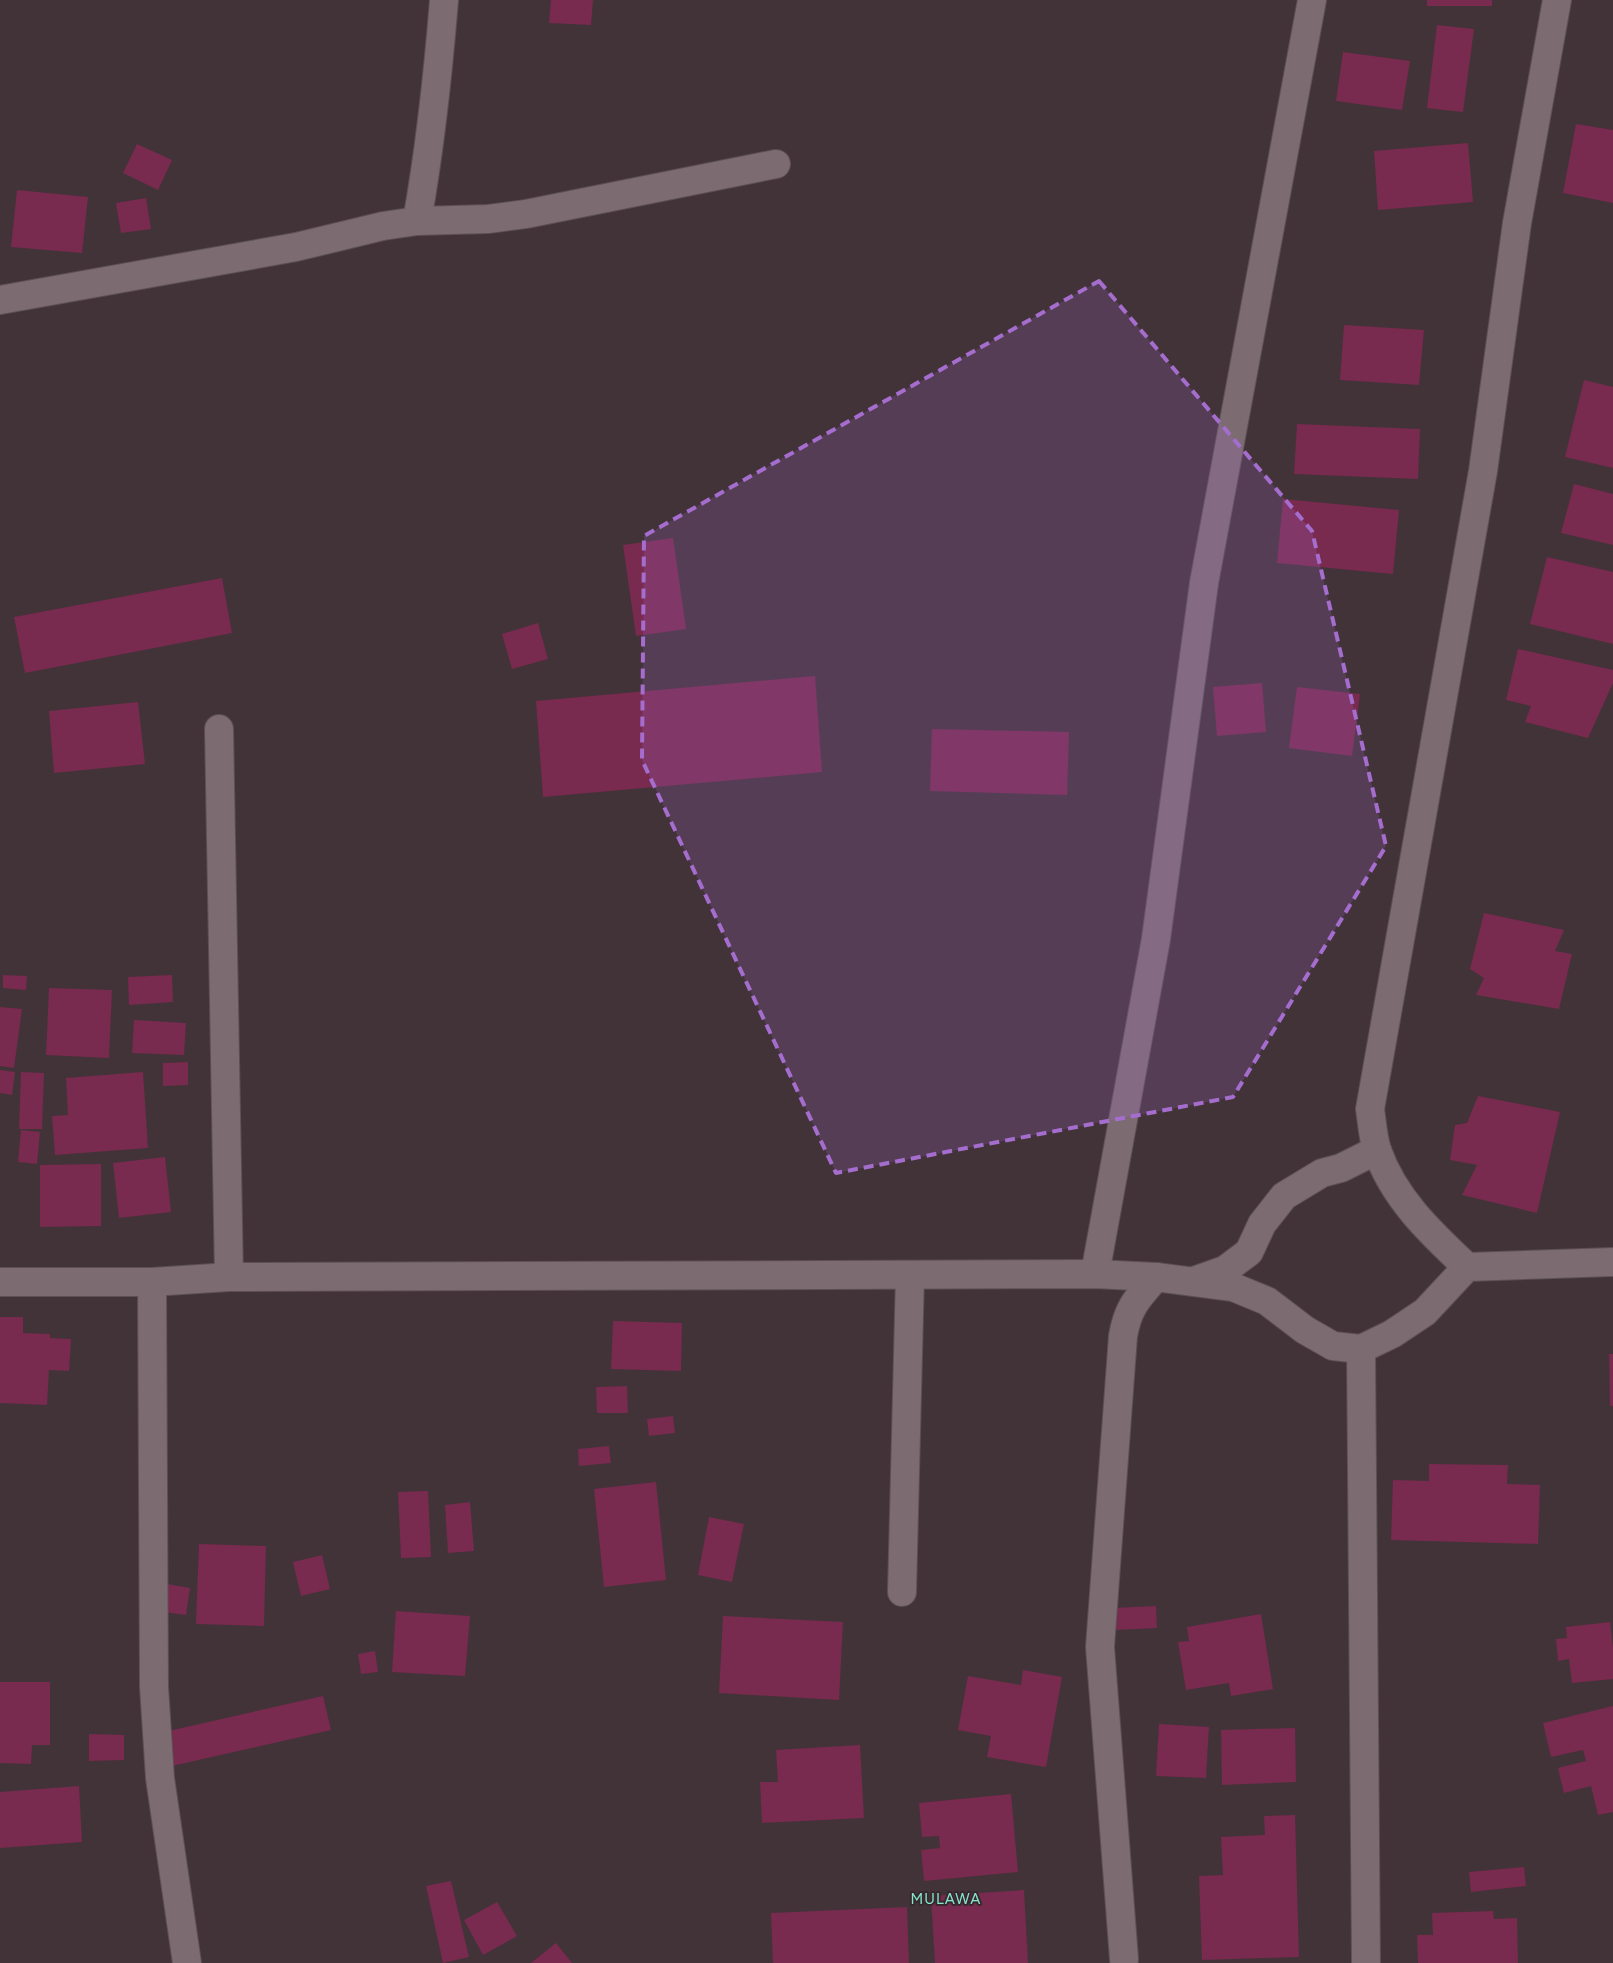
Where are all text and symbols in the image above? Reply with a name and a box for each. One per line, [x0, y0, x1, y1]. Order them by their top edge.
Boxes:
district label: MULAWA [911, 1890, 981, 1908]

